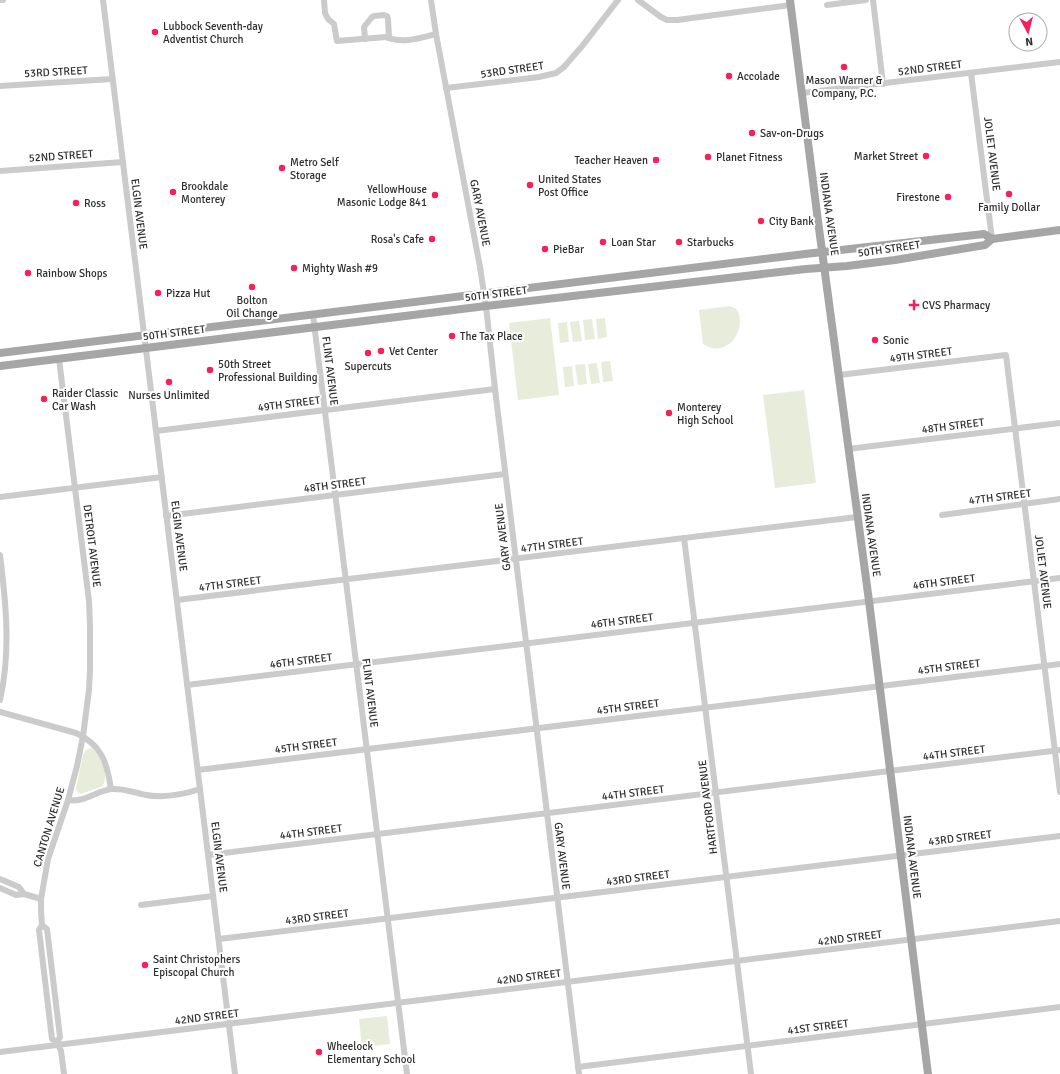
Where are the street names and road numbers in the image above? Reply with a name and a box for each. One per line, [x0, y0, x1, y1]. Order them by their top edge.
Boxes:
street label: 52ND STREET [897, 58, 963, 78]
street label: 53RD STREET [480, 59, 545, 81]
street label: 53RD STREET [24, 64, 89, 80]
street label: JOLIET AVENUE [981, 116, 1003, 192]
street label: 52ND STREET [28, 147, 94, 165]
street label: INDIANA AVENUE [817, 171, 841, 257]
street label: ELGIN AVENUE [128, 178, 150, 250]
street label: GARY AVENUE [467, 178, 493, 248]
street label: 50TH STREET [857, 238, 922, 260]
street label: 50TH STREET [464, 284, 529, 304]
street label: 50TH STREET [142, 323, 207, 343]
street label: FLINT AVENUE [319, 336, 341, 406]
street label: 49TH STREET [889, 345, 954, 365]
street label: 49TH STREET [257, 394, 322, 414]
street label: 48TH STREET [921, 416, 986, 436]
street label: 48TH STREET [303, 475, 368, 495]
street label: 47TH STREET [968, 487, 1033, 507]
street label: INDIANA AVENUE [859, 492, 883, 578]
street label: ELGIN AVENUE [168, 500, 190, 572]
street label: GARY AVENUE [492, 503, 514, 571]
street label: DETROIT AVENUE [80, 504, 104, 588]
street label: JOLIET AVENUE [1032, 534, 1054, 610]
street label: 47TH STREET [520, 535, 585, 555]
street label: 46TH STREET [912, 572, 977, 592]
street label: 47TH STREET [198, 574, 263, 594]
street label: 46TH STREET [590, 611, 655, 631]
street label: 46TH STREET [269, 651, 334, 671]
street label: 45TH STREET [917, 657, 982, 677]
street label: FLINT AVENUE [359, 658, 381, 728]
street label: 45TH STREET [596, 697, 661, 717]
street label: 45TH STREET [274, 736, 339, 756]
street label: 44TH STREET [922, 743, 987, 763]
street label: HARTFORD AVENUE [696, 759, 720, 855]
street label: 44TH STREET [601, 783, 666, 803]
street label: CANTON AVENUE [31, 785, 67, 869]
street label: INDIANA AVENUE [900, 814, 924, 900]
street label: ELGIN AVENUE [208, 821, 230, 893]
street label: 44TH STREET [279, 822, 344, 842]
street label: GARY AVENUE [551, 822, 573, 890]
street label: 43RD STREET [928, 828, 993, 848]
street label: 43RD STREET [606, 868, 671, 888]
street label: 43RD STREET [285, 907, 350, 927]
street label: 42ND STREET [817, 928, 883, 948]
street label: 42ND STREET [496, 967, 562, 987]
street label: 42ND STREET [174, 1007, 240, 1027]
street label: 41ST STREET [787, 1017, 850, 1037]

